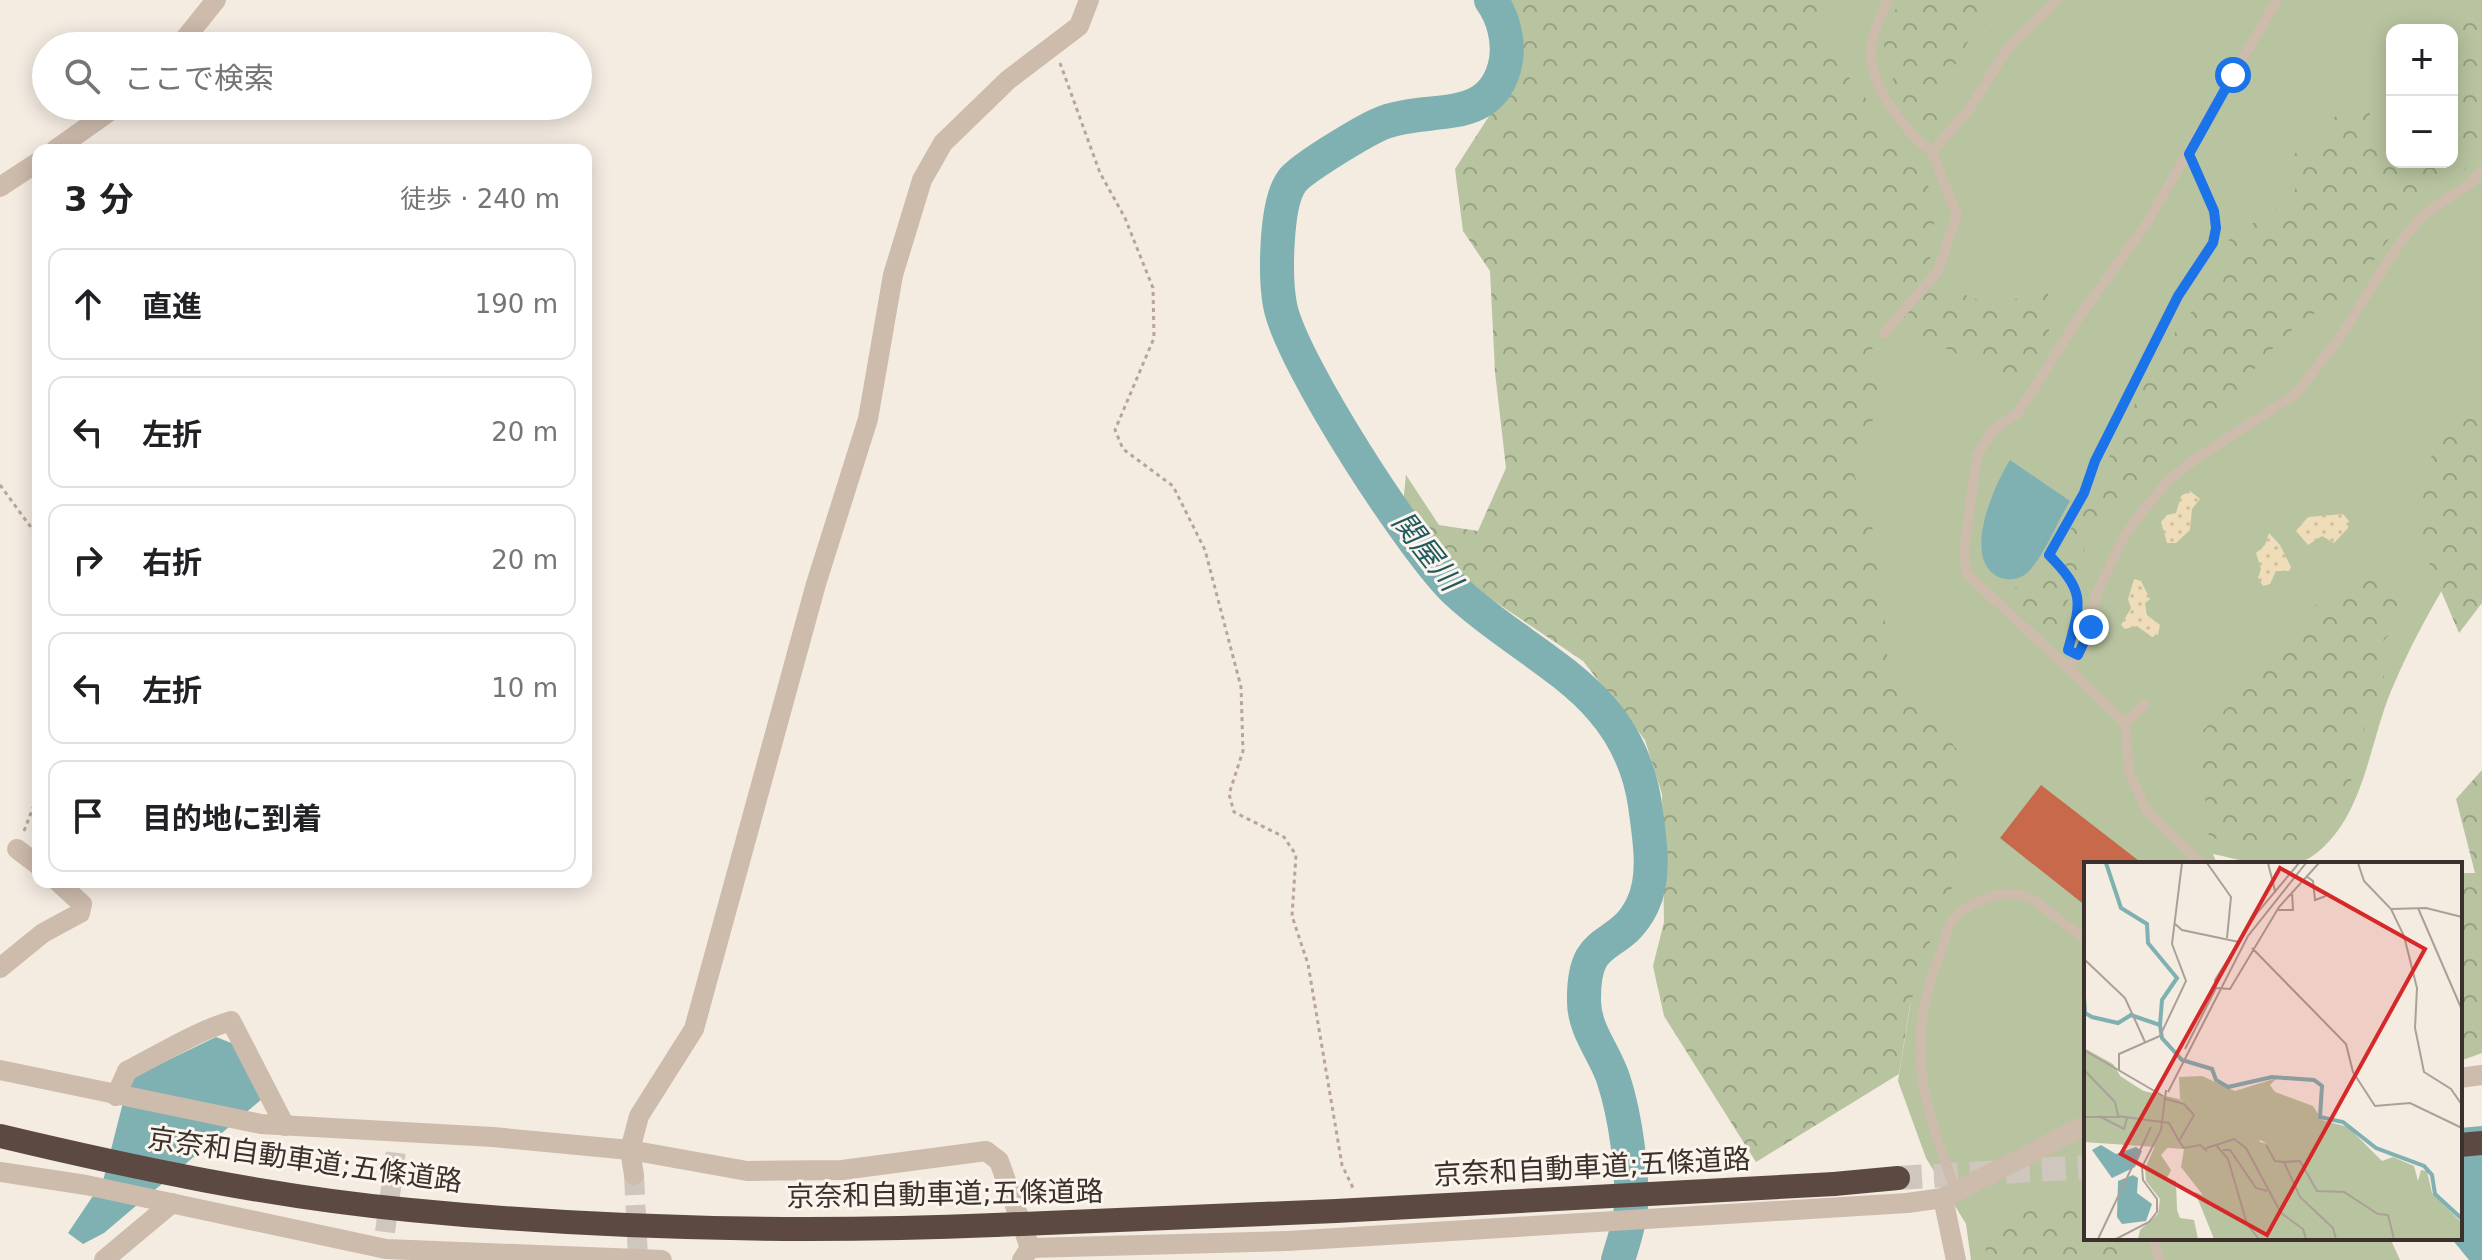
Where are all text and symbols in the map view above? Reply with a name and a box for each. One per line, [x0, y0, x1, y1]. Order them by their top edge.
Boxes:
map controls [2386, 24, 2458, 168]
button: + [2386, 24, 2458, 96]
search box [32, 32, 592, 120]
icon: search [60, 54, 104, 98]
route start [2215, 57, 2251, 93]
text: ここで検索 [124, 61, 274, 96]
button: − [2386, 96, 2458, 168]
text: 3 分 [64, 179, 134, 219]
text: 徒歩 · 240 m [400, 184, 560, 214]
icon: ahead [66, 282, 110, 326]
text: 直進 [142, 289, 202, 324]
text: 190 m [475, 289, 558, 319]
icon: left [66, 410, 110, 454]
text: 左折 [142, 417, 202, 452]
text: 20 m [491, 417, 558, 447]
water label: 関屋川 [1386, 505, 1470, 600]
icon: right [66, 538, 110, 582]
text: 右折 [142, 545, 202, 580]
text: 20 m [491, 545, 558, 575]
route end [2073, 609, 2109, 645]
icon: left [66, 666, 110, 710]
text: 左折 [142, 673, 202, 708]
text: 10 m [491, 673, 558, 703]
icon: arrive [66, 794, 110, 838]
text: 目的地に到着 [142, 801, 322, 836]
inset map [2084, 862, 2462, 1240]
street label: 京奈和自動車道;五條道路 [146, 1122, 464, 1198]
street label: 京奈和自動車道;五條道路 [1433, 1142, 1751, 1192]
street label: 京奈和自動車道;五條道路 [786, 1175, 1104, 1213]

